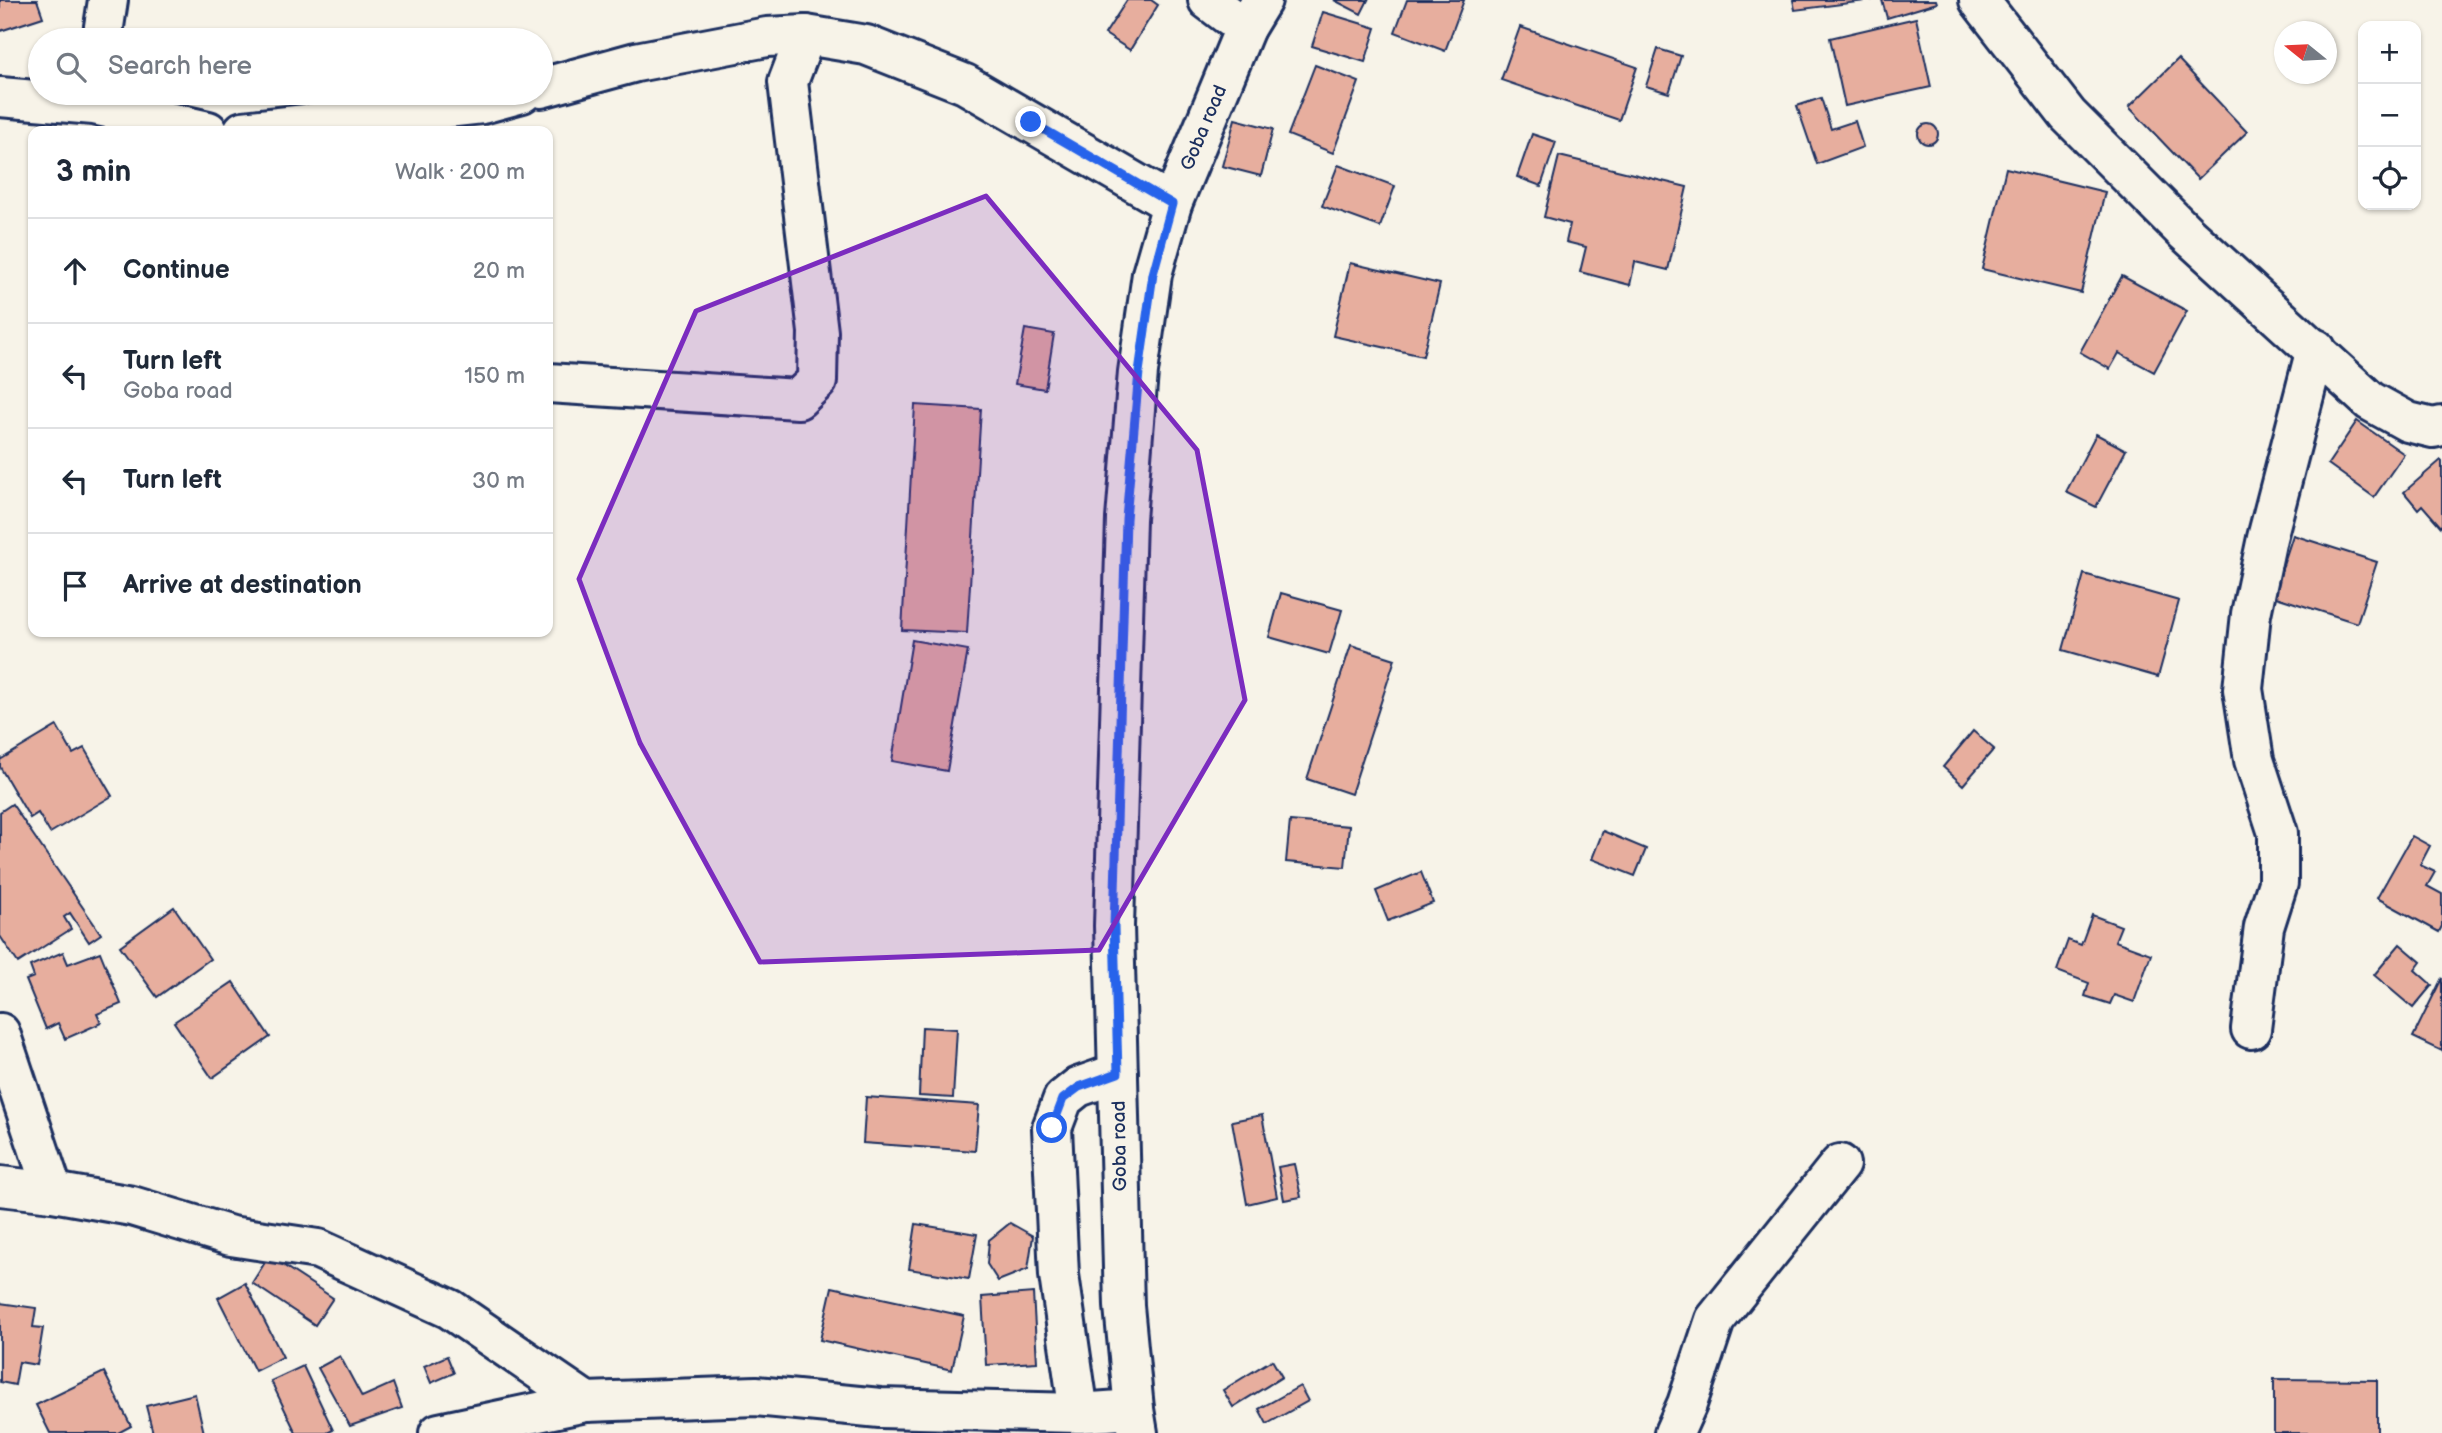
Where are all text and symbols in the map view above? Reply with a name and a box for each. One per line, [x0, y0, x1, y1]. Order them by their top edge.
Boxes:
north arrow [2274, 21, 2337, 84]
map controls [2358, 21, 2421, 210]
button: + [2358, 21, 2421, 84]
search box [28, 28, 553, 105]
icon: search [52, 48, 90, 86]
text: Search here [108, 51, 252, 82]
street label: Goba road [1176, 82, 1232, 174]
button: − [2358, 84, 2421, 147]
route end [1015, 106, 1046, 137]
button: locate [2358, 147, 2421, 210]
text: 3 min [56, 154, 131, 190]
text: Walk · 200 m [395, 158, 525, 186]
icon: ahead [56, 252, 94, 290]
text: Continue [123, 255, 230, 286]
text: 20 m [473, 257, 525, 285]
text: Turn left [123, 346, 222, 377]
icon: left [56, 357, 94, 395]
text: 150 m [464, 362, 525, 390]
text: Goba road [123, 377, 233, 405]
icon: left [56, 462, 94, 500]
text: Turn left [123, 465, 222, 496]
text: 30 m [472, 467, 525, 495]
icon: arrive [56, 567, 94, 605]
text: Arrive at destination [123, 570, 362, 601]
street label: Goba road [1108, 1101, 1132, 1191]
route start [1036, 1112, 1067, 1143]

